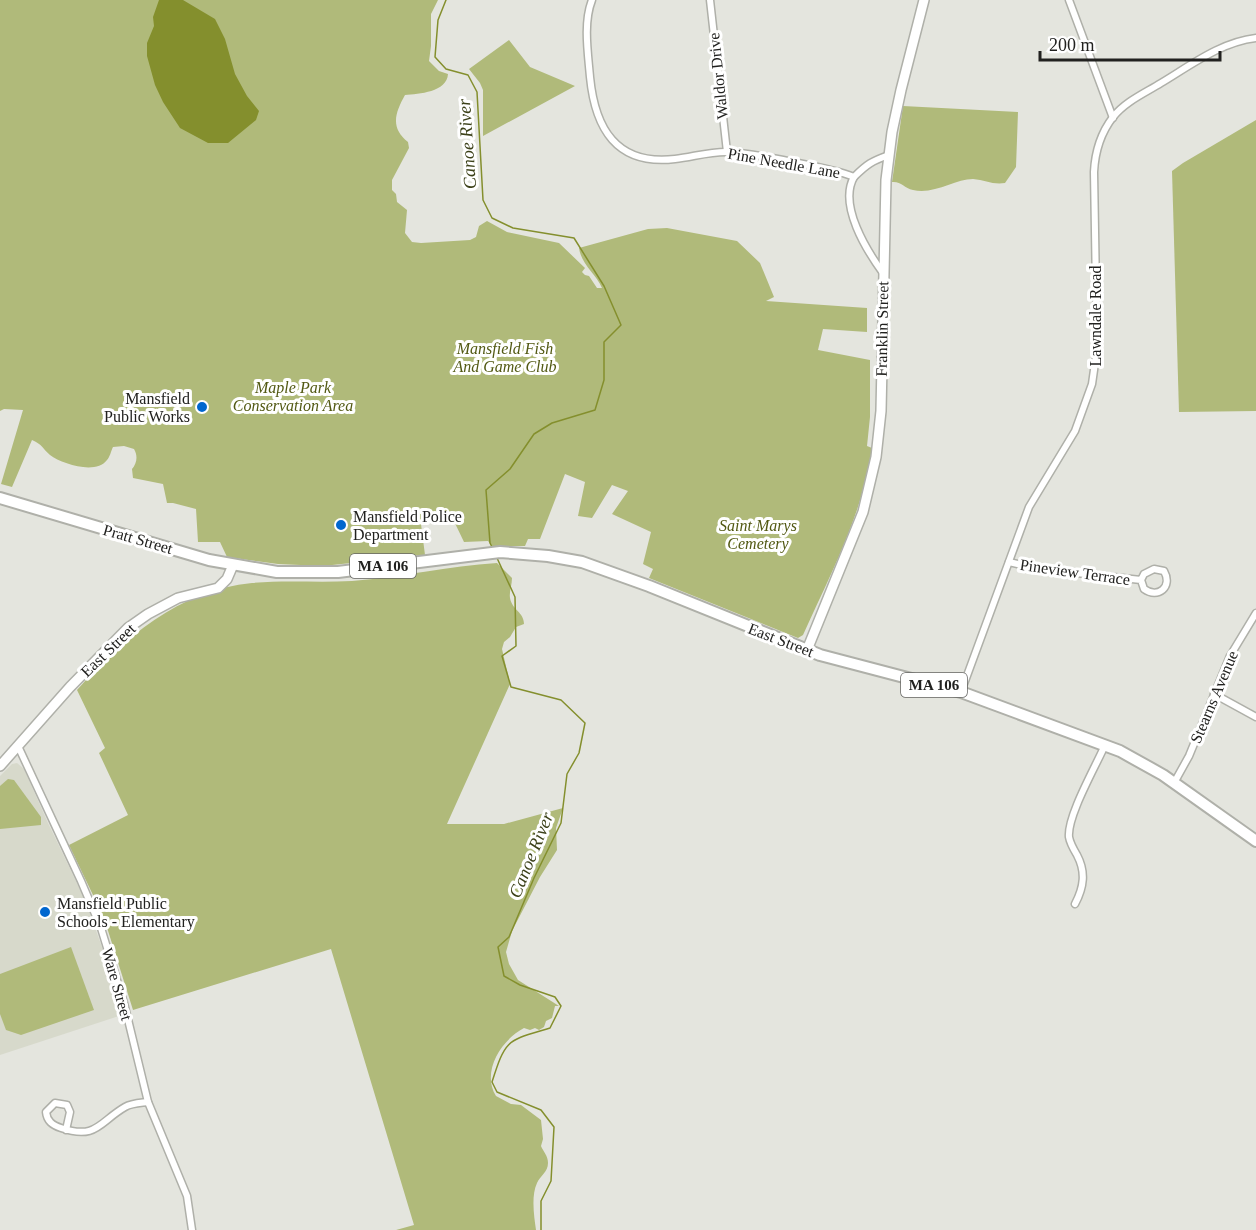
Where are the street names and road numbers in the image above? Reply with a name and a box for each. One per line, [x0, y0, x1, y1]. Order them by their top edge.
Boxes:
street label: Waldor Drive [705, 32, 731, 120]
street label: Pine Needle Lane [727, 145, 841, 181]
street label: Lawndale Road [1087, 266, 1104, 366]
street label: Franklin Street [873, 281, 891, 377]
street label: Pratt Street [101, 521, 175, 557]
road number: MA 106 [350, 554, 416, 578]
street label: Pineview Terrace [1019, 556, 1131, 588]
street label: East Street [77, 620, 139, 680]
street label: East Street [746, 620, 817, 660]
street label: Stearns Avenue [1187, 648, 1241, 746]
road number: MA 106 [901, 673, 967, 697]
street label: Ware Street [99, 946, 136, 1023]

